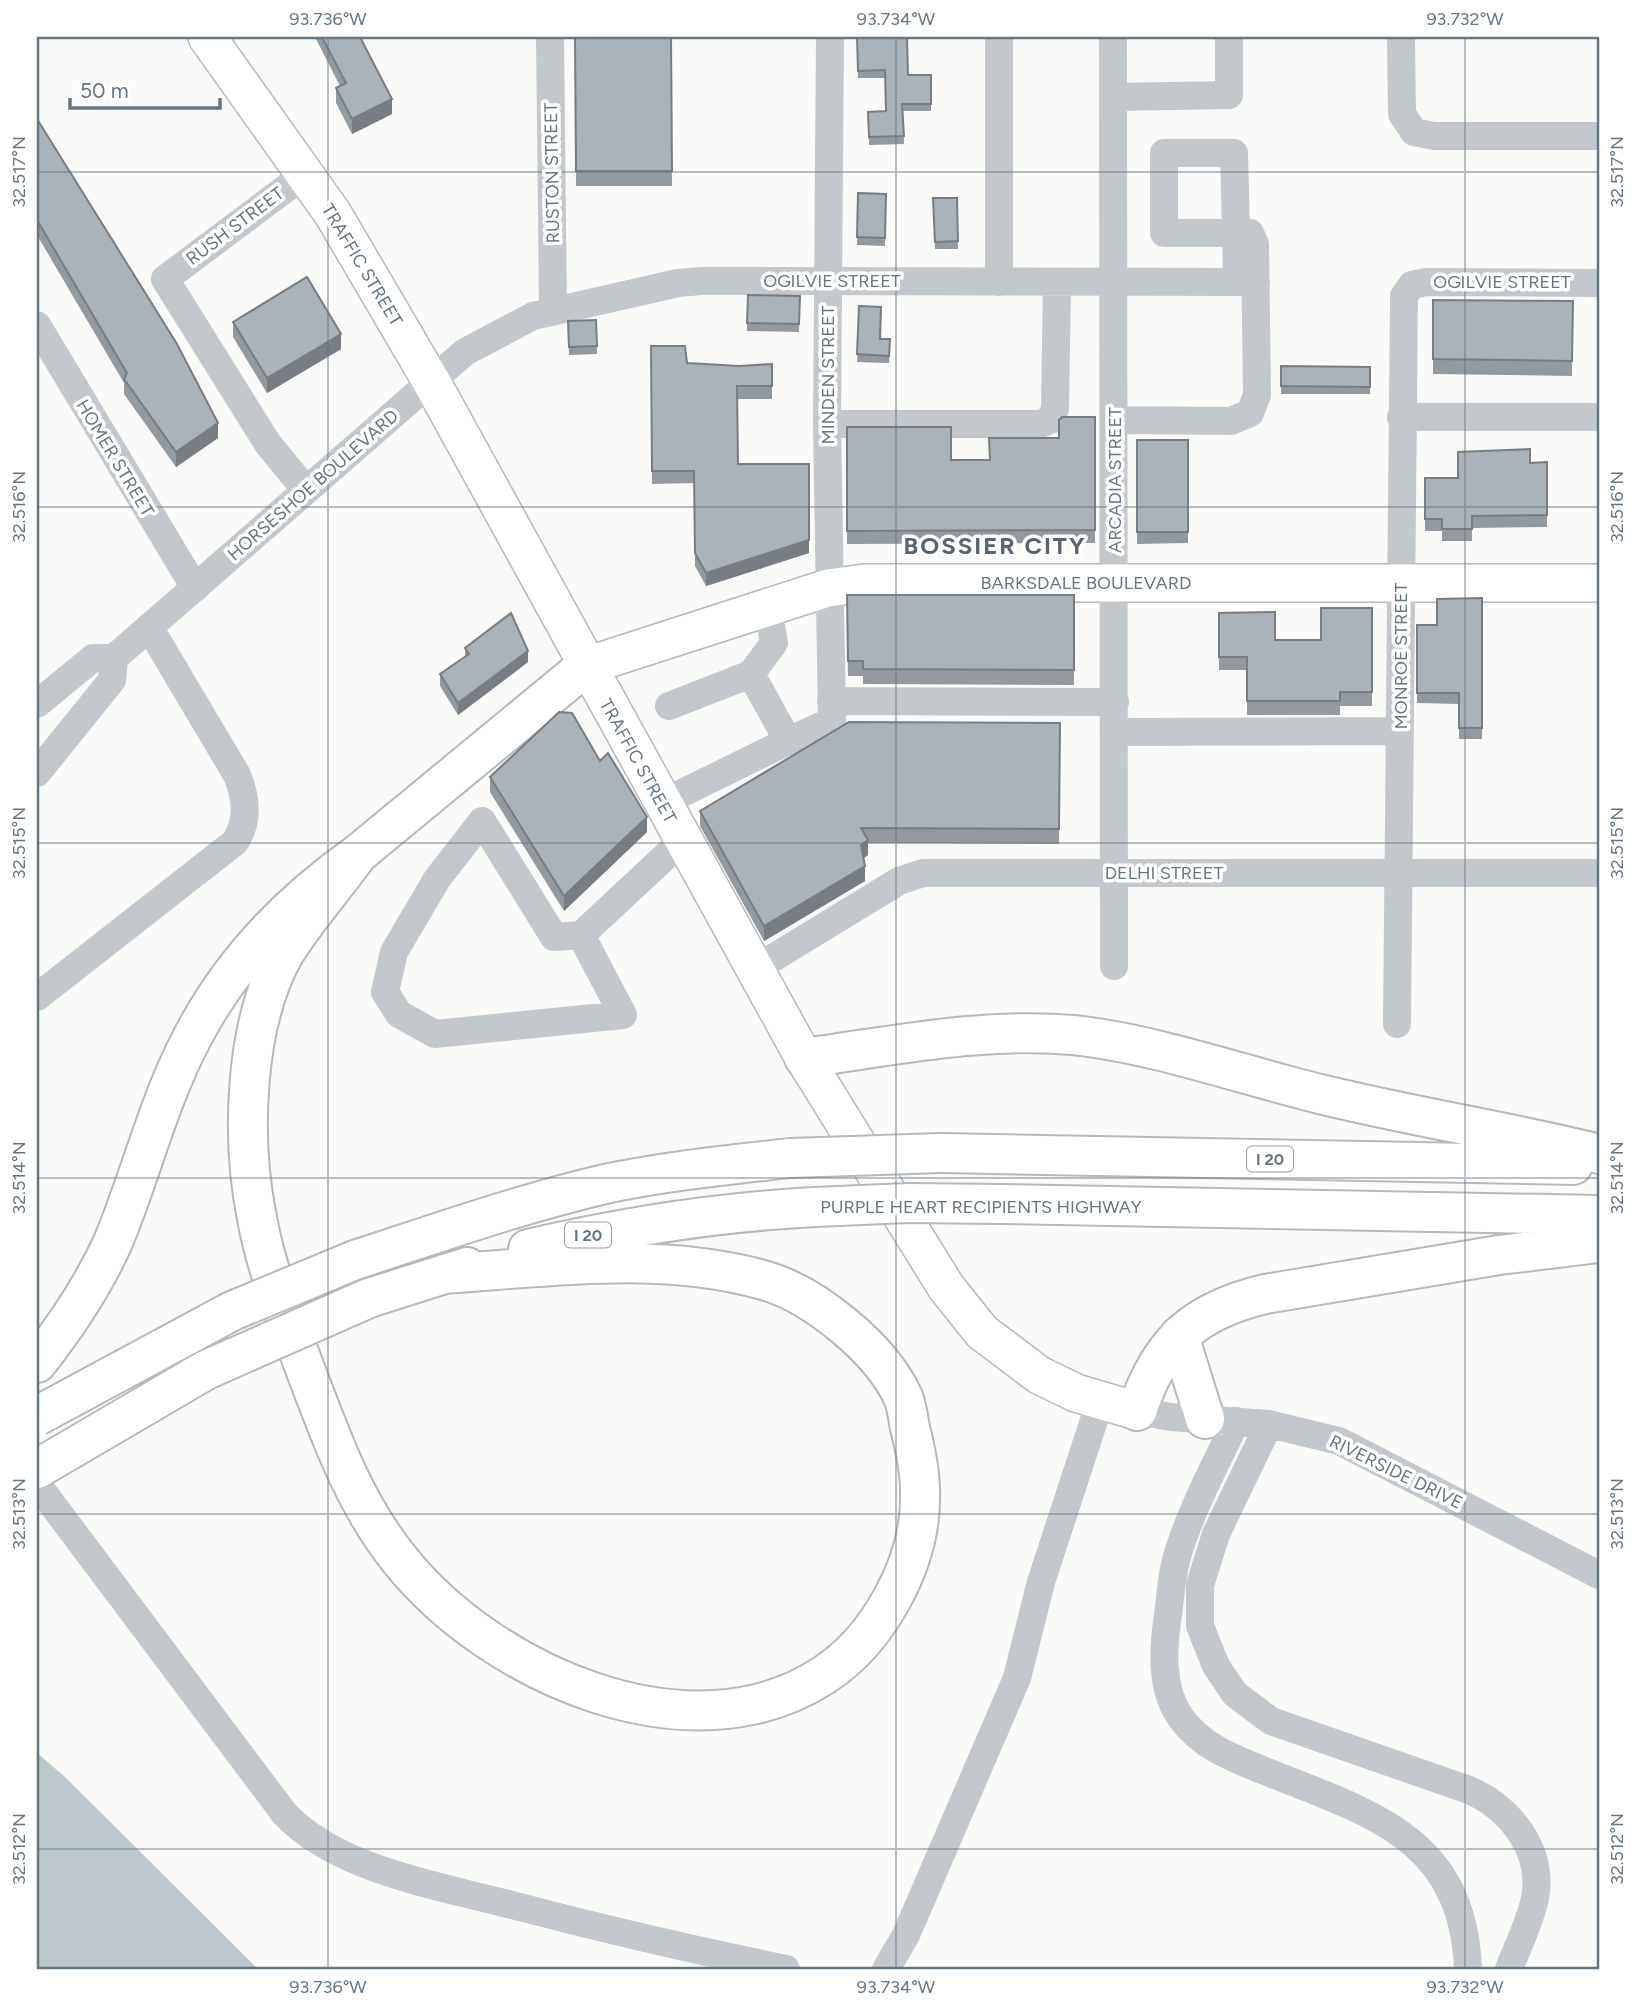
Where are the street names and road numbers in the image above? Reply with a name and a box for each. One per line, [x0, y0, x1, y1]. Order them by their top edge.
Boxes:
street label: RUSTON STREET [540, 102, 564, 244]
street label: RUSH STREET [182, 182, 288, 270]
street label: TRAFFIC STREET [317, 200, 407, 330]
street label: OGILVIE STREET [763, 270, 901, 292]
street label: OGILVIE STREET [1433, 271, 1571, 293]
street label: MINDEN STREET [817, 305, 839, 444]
street label: HOMER STREET [71, 396, 159, 521]
street label: HORSESHOE BOULEVARD [223, 405, 403, 565]
street label: ARCADIA STREET [1104, 407, 1126, 553]
street label: BARKSDALE BOULEVARD [981, 572, 1191, 594]
street label: MONROE STREET [1390, 582, 1412, 729]
street label: TRAFFIC STREET [595, 695, 681, 827]
street label: DELHI STREET [1105, 862, 1223, 884]
road number: I 20 [1247, 1147, 1293, 1172]
street label: PURPLE HEART RECIPIENTS HIGHWAY [820, 1196, 1142, 1218]
road number: I 20 [565, 1222, 611, 1247]
street label: RIVERSIDE DRIVE [1326, 1430, 1466, 1514]

